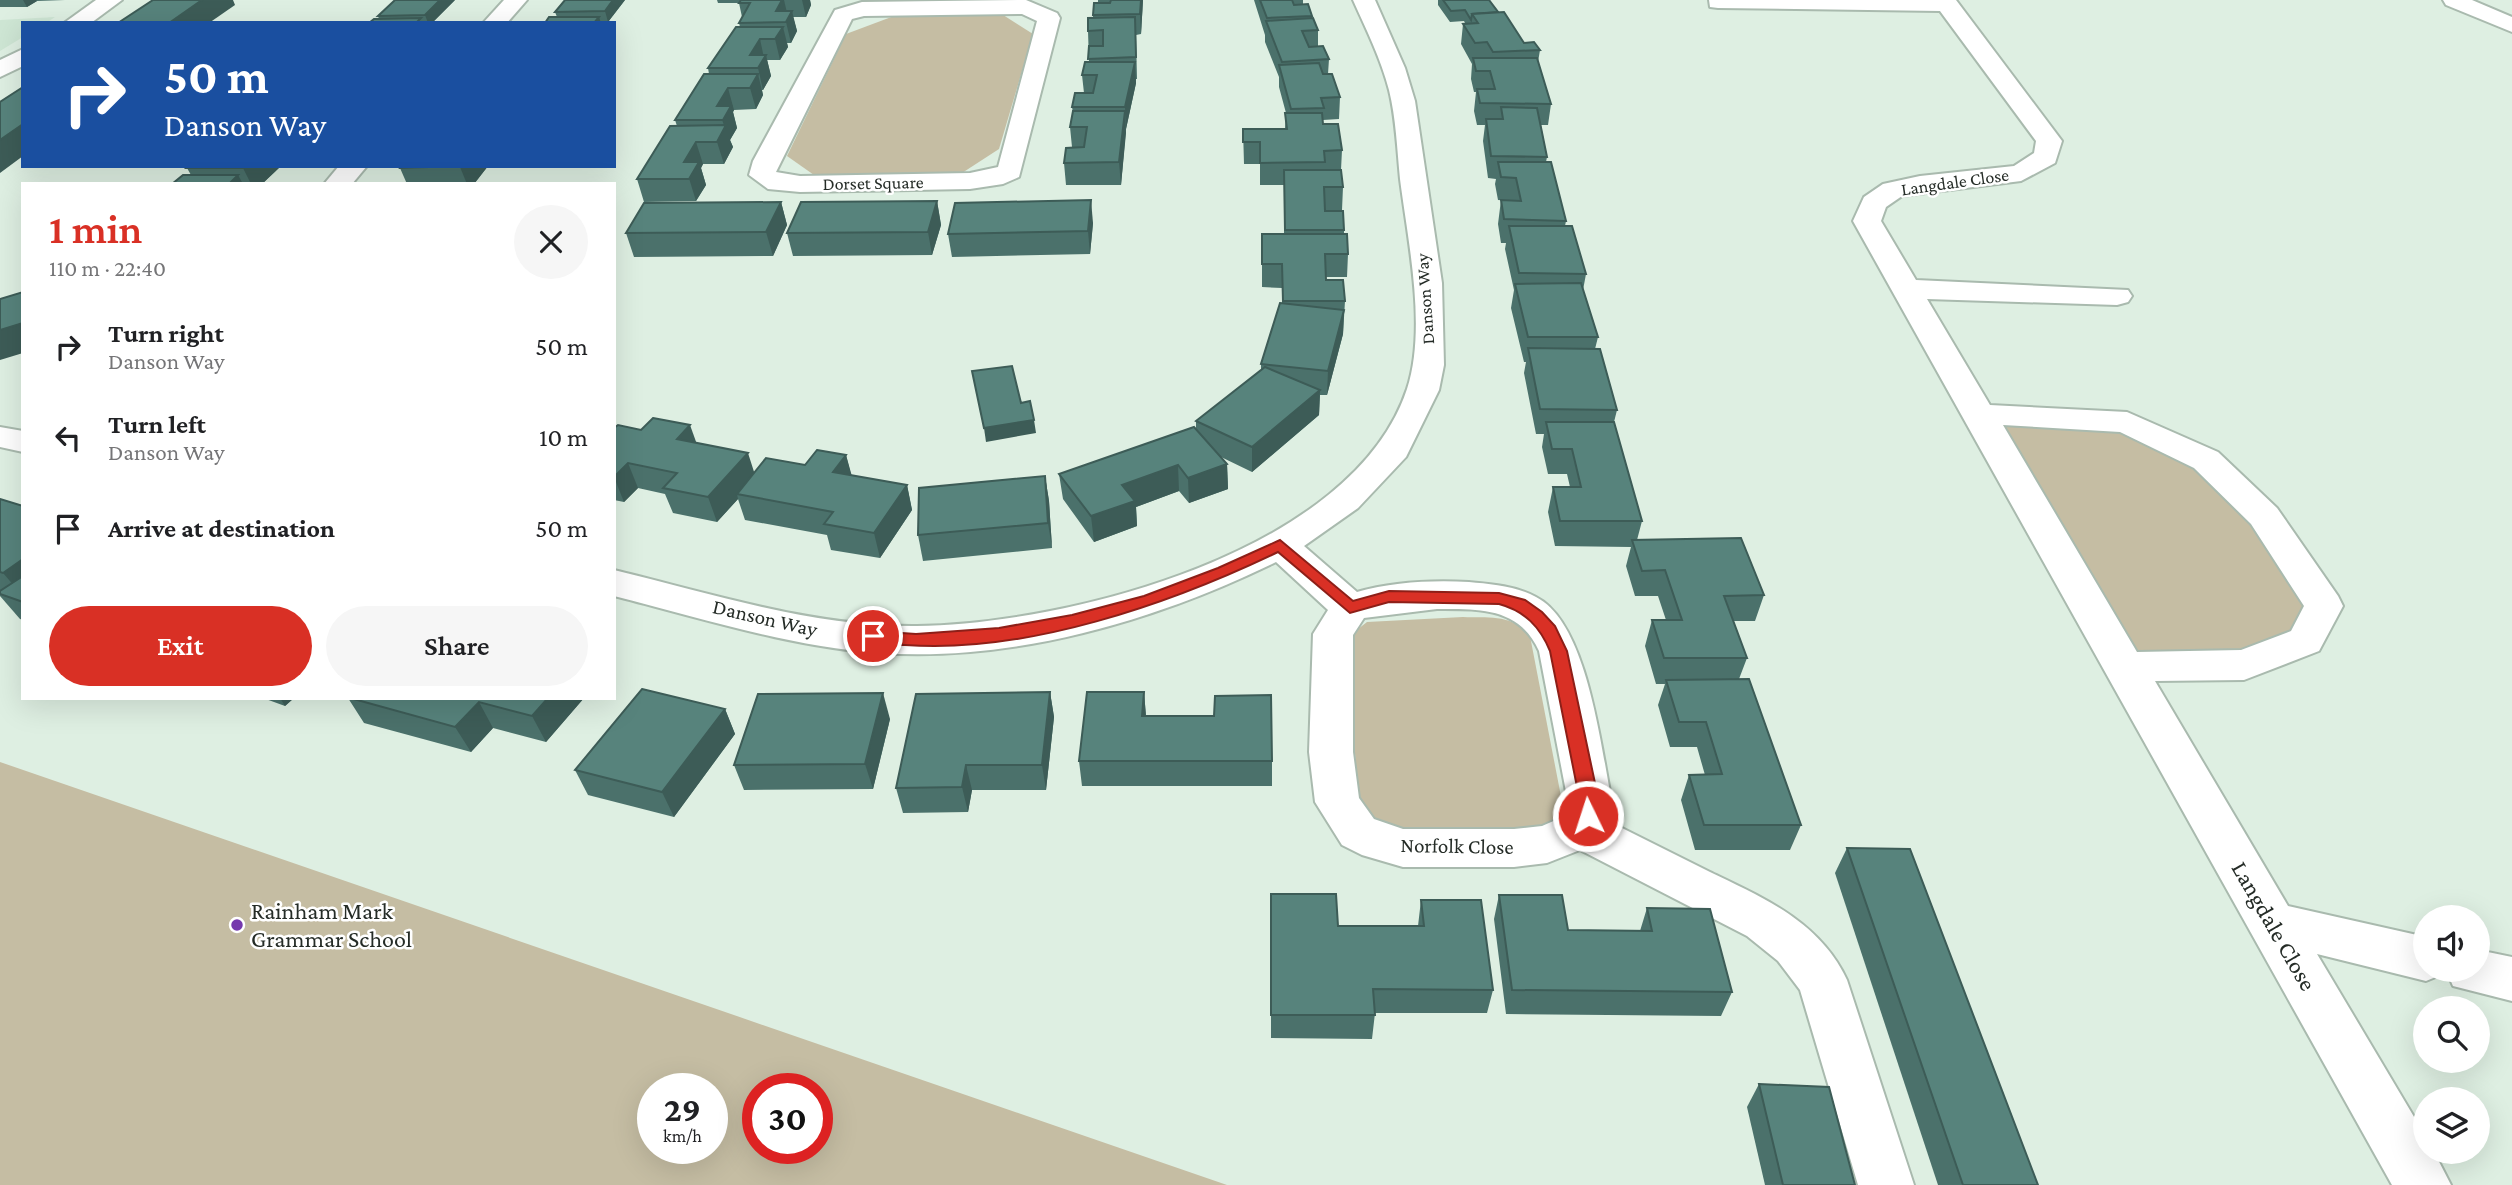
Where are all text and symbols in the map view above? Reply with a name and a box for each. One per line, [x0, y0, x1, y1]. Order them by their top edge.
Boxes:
icon: right [49, 49, 140, 140]
text: 50 m [164, 49, 269, 104]
text: Danson Way [164, 107, 326, 143]
street label: Langdale Close [1900, 165, 2010, 199]
street label: Dorset Square [822, 172, 924, 194]
text: 1 min [49, 205, 142, 252]
button: close [514, 205, 588, 279]
street label: Danson Way [1412, 252, 1438, 345]
text: 110 m · 22:40 [49, 255, 166, 281]
text: Turn right [108, 319, 224, 348]
icon: right [49, 328, 87, 366]
text: 50 m [535, 332, 588, 361]
text: Danson Way [108, 348, 225, 374]
text: Turn left [108, 410, 206, 439]
icon: left [49, 419, 87, 457]
text: 10 m [539, 423, 588, 452]
text: Danson Way [108, 439, 225, 465]
icon: arrive [49, 510, 87, 548]
text: Arrive at destination [108, 514, 335, 543]
text: 50 m [535, 514, 588, 543]
street label: Danson Way [710, 594, 820, 642]
button: Exit [49, 606, 312, 686]
button: Share [326, 606, 588, 686]
pin [843, 606, 903, 666]
icon: arrive [854, 617, 892, 655]
position arrow [1551, 779, 1625, 853]
street label: Norfolk Close [1400, 833, 1514, 859]
street label: Langdale Close [2227, 856, 2322, 995]
place label: Rainham Mark Grammar School [251, 897, 412, 952]
map controls [2413, 905, 2490, 1164]
button: sound [2413, 905, 2490, 982]
marker: Rainham Mark Grammar School [229, 917, 245, 933]
button: search [2413, 996, 2490, 1073]
speed limit sign: 30 [742, 1073, 833, 1164]
button: layers [2413, 1087, 2490, 1164]
text: 29 [664, 1090, 701, 1129]
text: km/h [663, 1126, 702, 1146]

